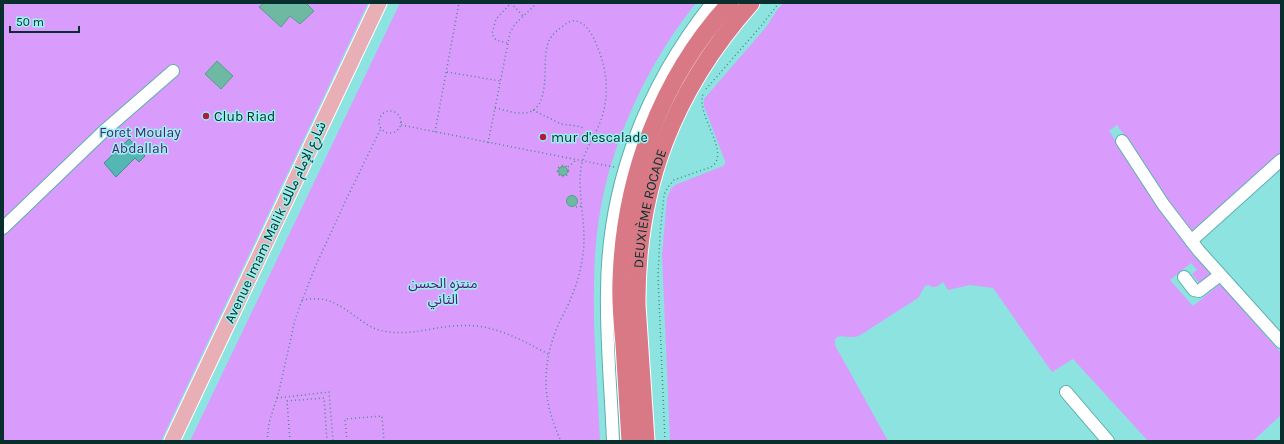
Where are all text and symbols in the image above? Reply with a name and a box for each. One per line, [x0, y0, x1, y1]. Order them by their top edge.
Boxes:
scale bar [10, 8, 79, 34]
text: 50 m [16, 15, 44, 29]
place label: Club Riad [214, 108, 275, 125]
marker: Club Riad [201, 111, 211, 121]
street label: Avenue Imam Malik شارع الإمام مالك [221, 118, 332, 327]
park label: Foret Moulay Abdallah [99, 124, 181, 157]
place label: mur d'escalade [551, 129, 648, 146]
marker: mur d'escalade [538, 132, 548, 142]
street label: DEUXIÈME ROCADE [630, 147, 670, 269]
park label: منتزه الحسن الثاني [408, 275, 478, 310]

